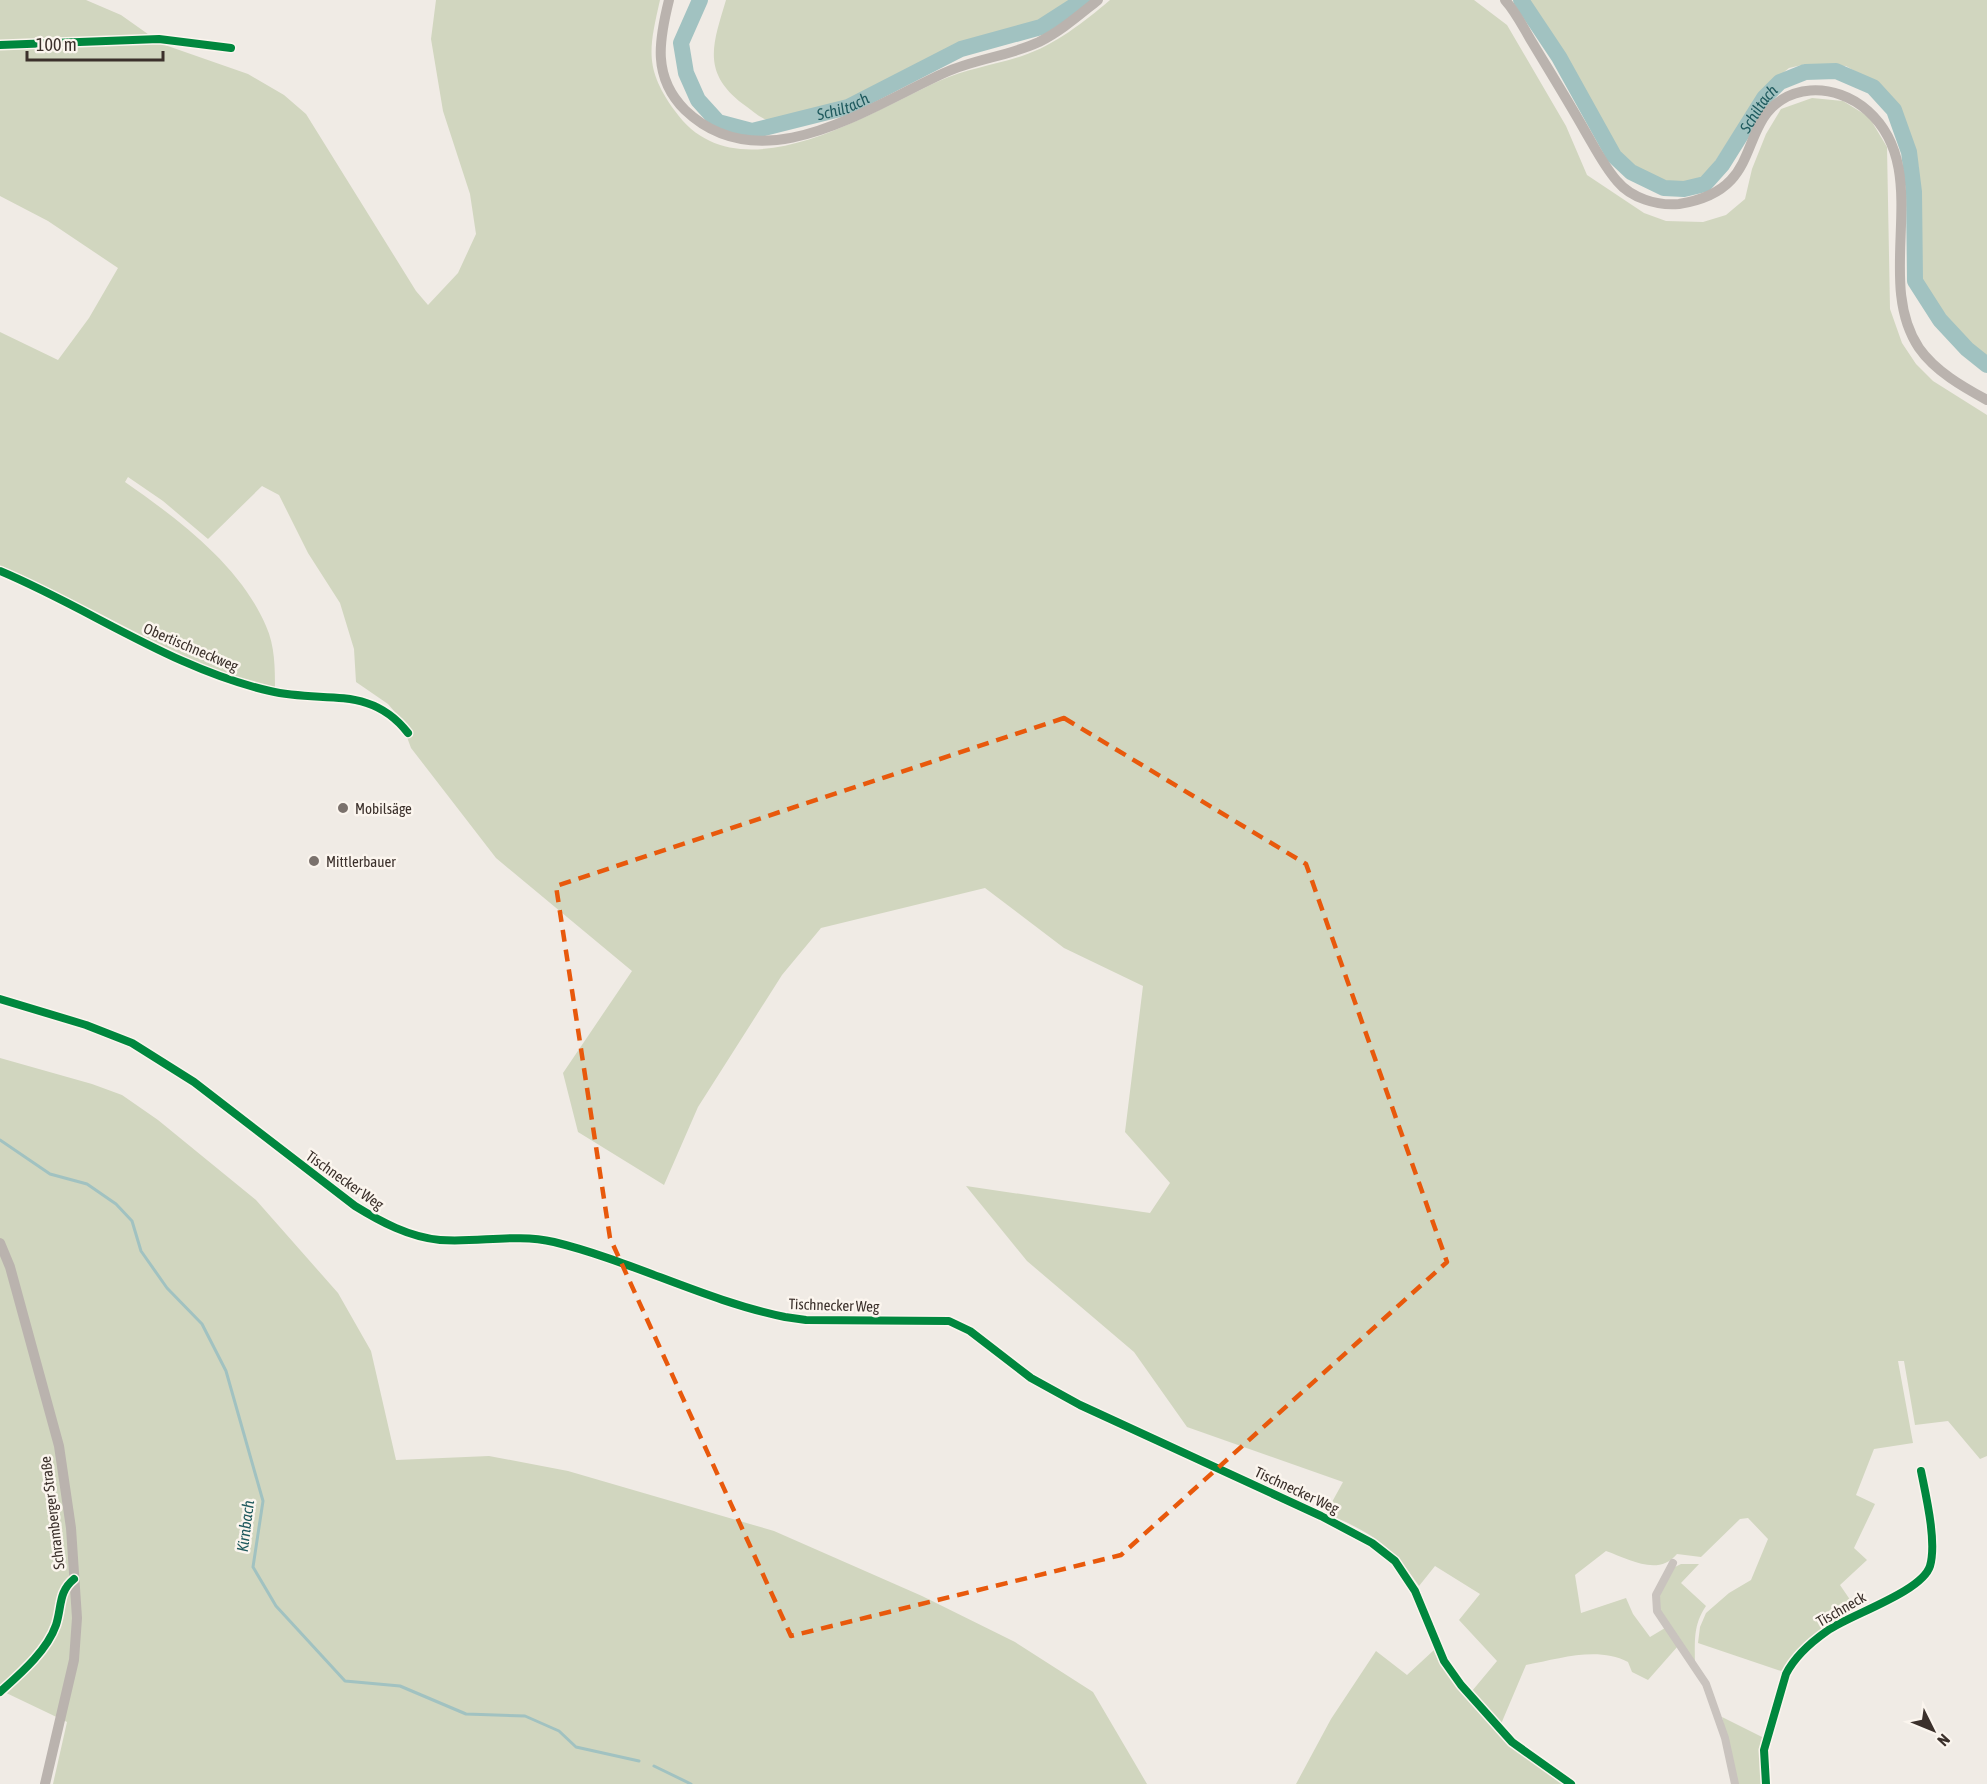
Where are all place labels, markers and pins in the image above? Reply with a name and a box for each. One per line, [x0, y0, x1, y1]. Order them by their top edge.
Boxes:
place label: Mobilsäge [355, 800, 412, 817]
marker: Mobilsäge [336, 801, 350, 815]
place label: Mittlerbauer [326, 853, 396, 870]
marker: Mittlerbauer [307, 854, 321, 868]

